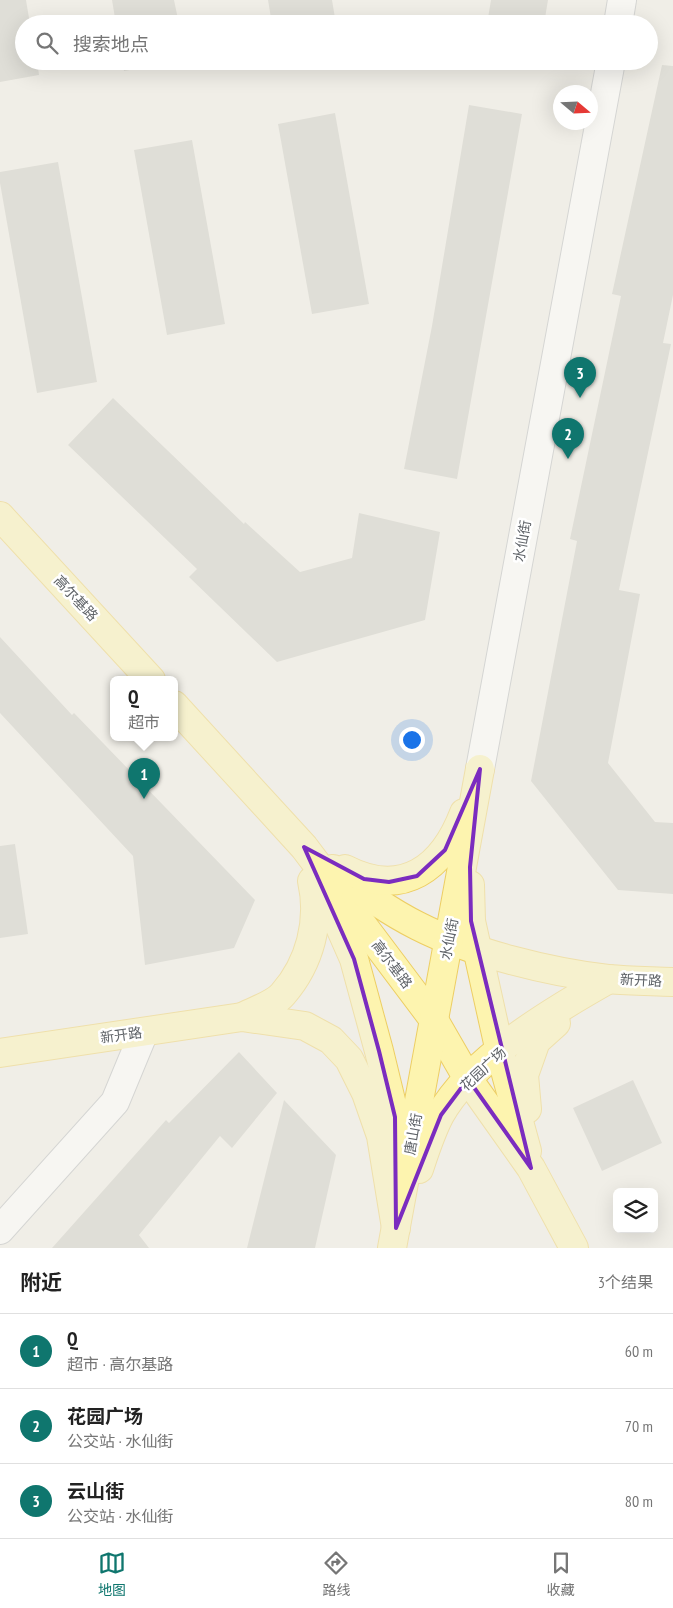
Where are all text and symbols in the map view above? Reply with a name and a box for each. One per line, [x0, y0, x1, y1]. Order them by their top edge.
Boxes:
search box [15, 15, 658, 70]
icon: search [33, 29, 61, 57]
text: 搜索地点 [73, 32, 149, 56]
north arrow [553, 85, 598, 130]
pin: 3 [564, 357, 596, 398]
pin: 2 [552, 418, 584, 459]
street label: 水仙街 [509, 519, 535, 563]
street label: 高尔基路 [50, 571, 102, 625]
popup [110, 676, 178, 741]
text: Q [128, 685, 139, 709]
text: 超市 [128, 712, 160, 732]
your location [399, 727, 425, 753]
pin: 1 [128, 758, 160, 799]
street label: 水仙街 [436, 917, 462, 961]
street label: 高尔基路 [368, 936, 416, 992]
street label: 新开路 [620, 970, 662, 990]
street label: 新开路 [99, 1023, 143, 1047]
street label: 花园广场 [456, 1043, 510, 1095]
street label: 唐山街 [400, 1112, 426, 1156]
map controls [613, 1188, 658, 1233]
button: layers [613, 1188, 658, 1233]
text: 附近 [20, 1269, 62, 1296]
text: 3个结果 [598, 1272, 653, 1292]
text: Q [67, 1327, 78, 1351]
text: 1 [32, 1341, 40, 1361]
text: 60 m [625, 1341, 653, 1361]
text: 超市 · 高尔基路 [67, 1354, 173, 1374]
text: 花园广场 [67, 1404, 143, 1428]
text: 2 [32, 1416, 40, 1436]
text: 70 m [625, 1416, 653, 1436]
text: 公交站 · 水仙街 [67, 1431, 173, 1451]
text: 云山街 [67, 1479, 124, 1503]
text: 3 [32, 1491, 40, 1511]
text: 80 m [625, 1491, 653, 1511]
text: 公交站 · 水仙街 [67, 1506, 173, 1526]
tab: 地图 [98, 1549, 126, 1599]
tab: 路线 [322, 1549, 350, 1599]
tab: 收藏 [547, 1549, 575, 1599]

